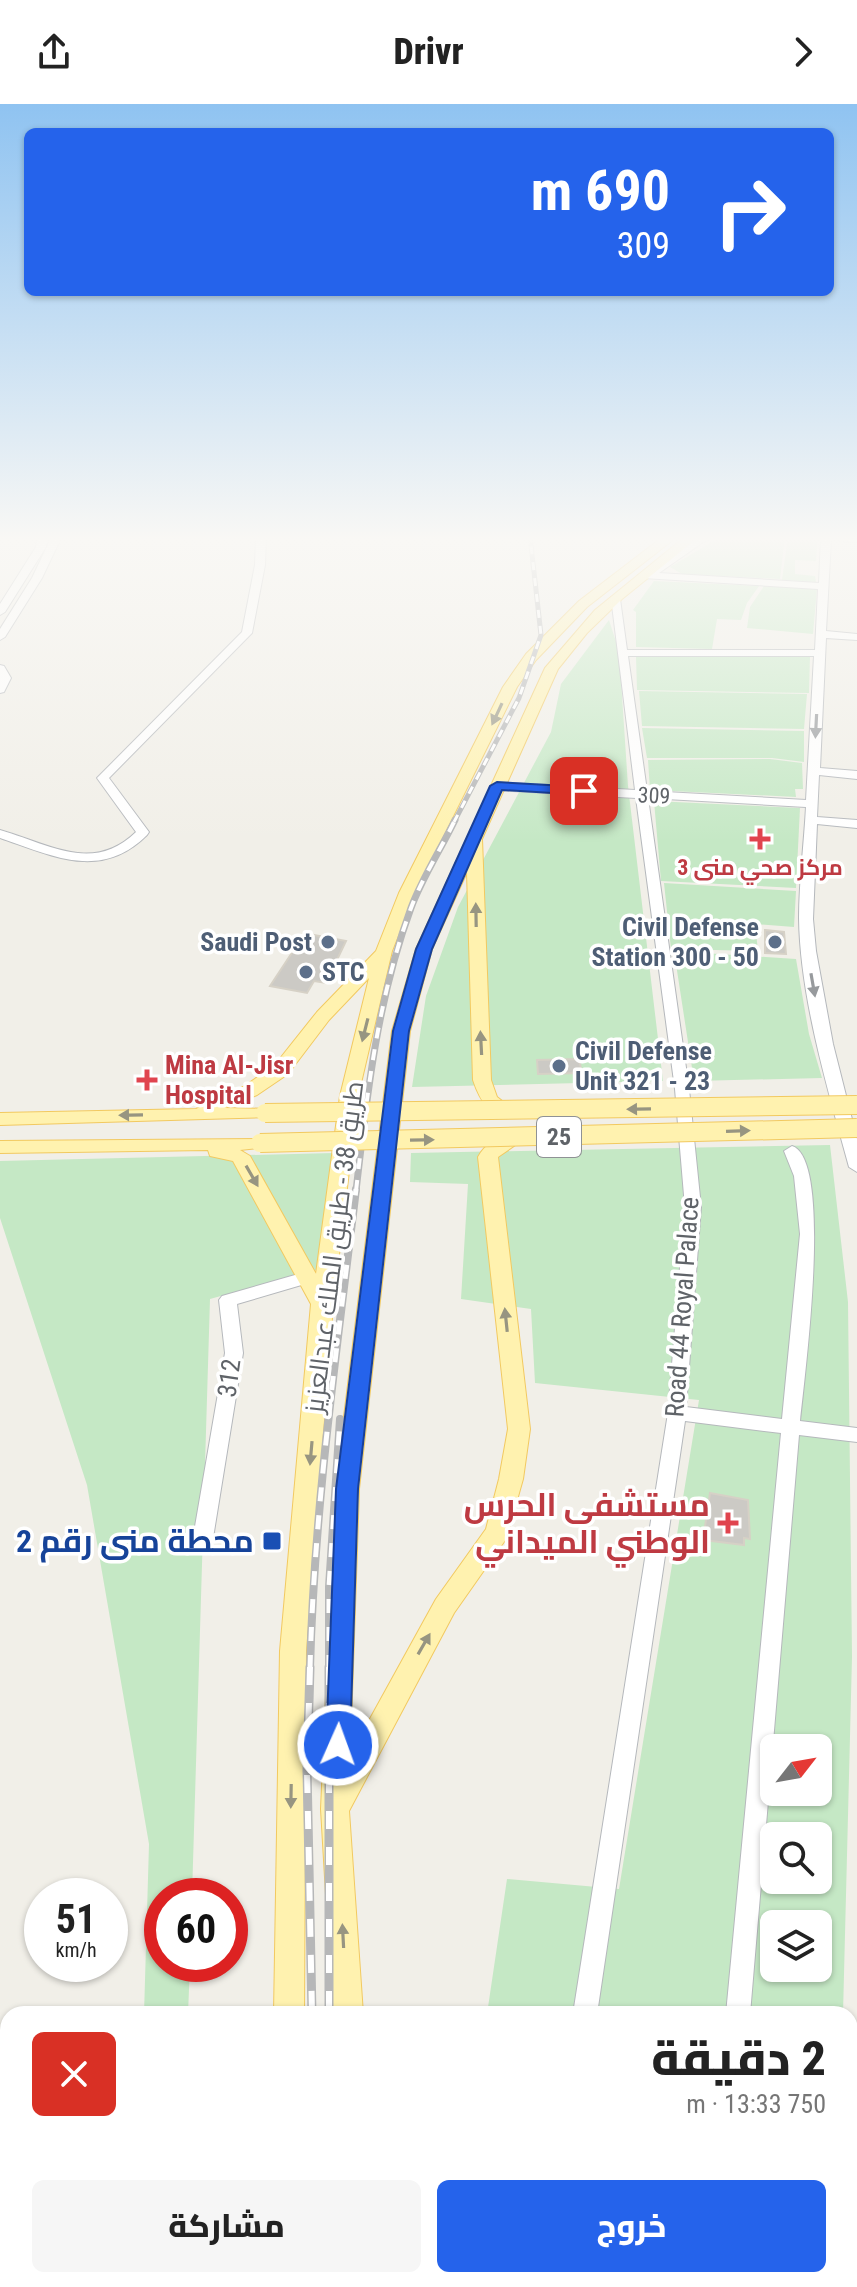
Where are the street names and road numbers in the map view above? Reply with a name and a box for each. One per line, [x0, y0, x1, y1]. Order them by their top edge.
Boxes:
street label: 309 [637, 782, 671, 809]
street label: طريق 38 - طريق الملك عبدالعزيز [299, 1079, 370, 1417]
road number: 25 [537, 1117, 581, 1157]
street label: Road 44 Royal Palace [659, 1196, 705, 1418]
street label: 312 [211, 1357, 247, 1399]

